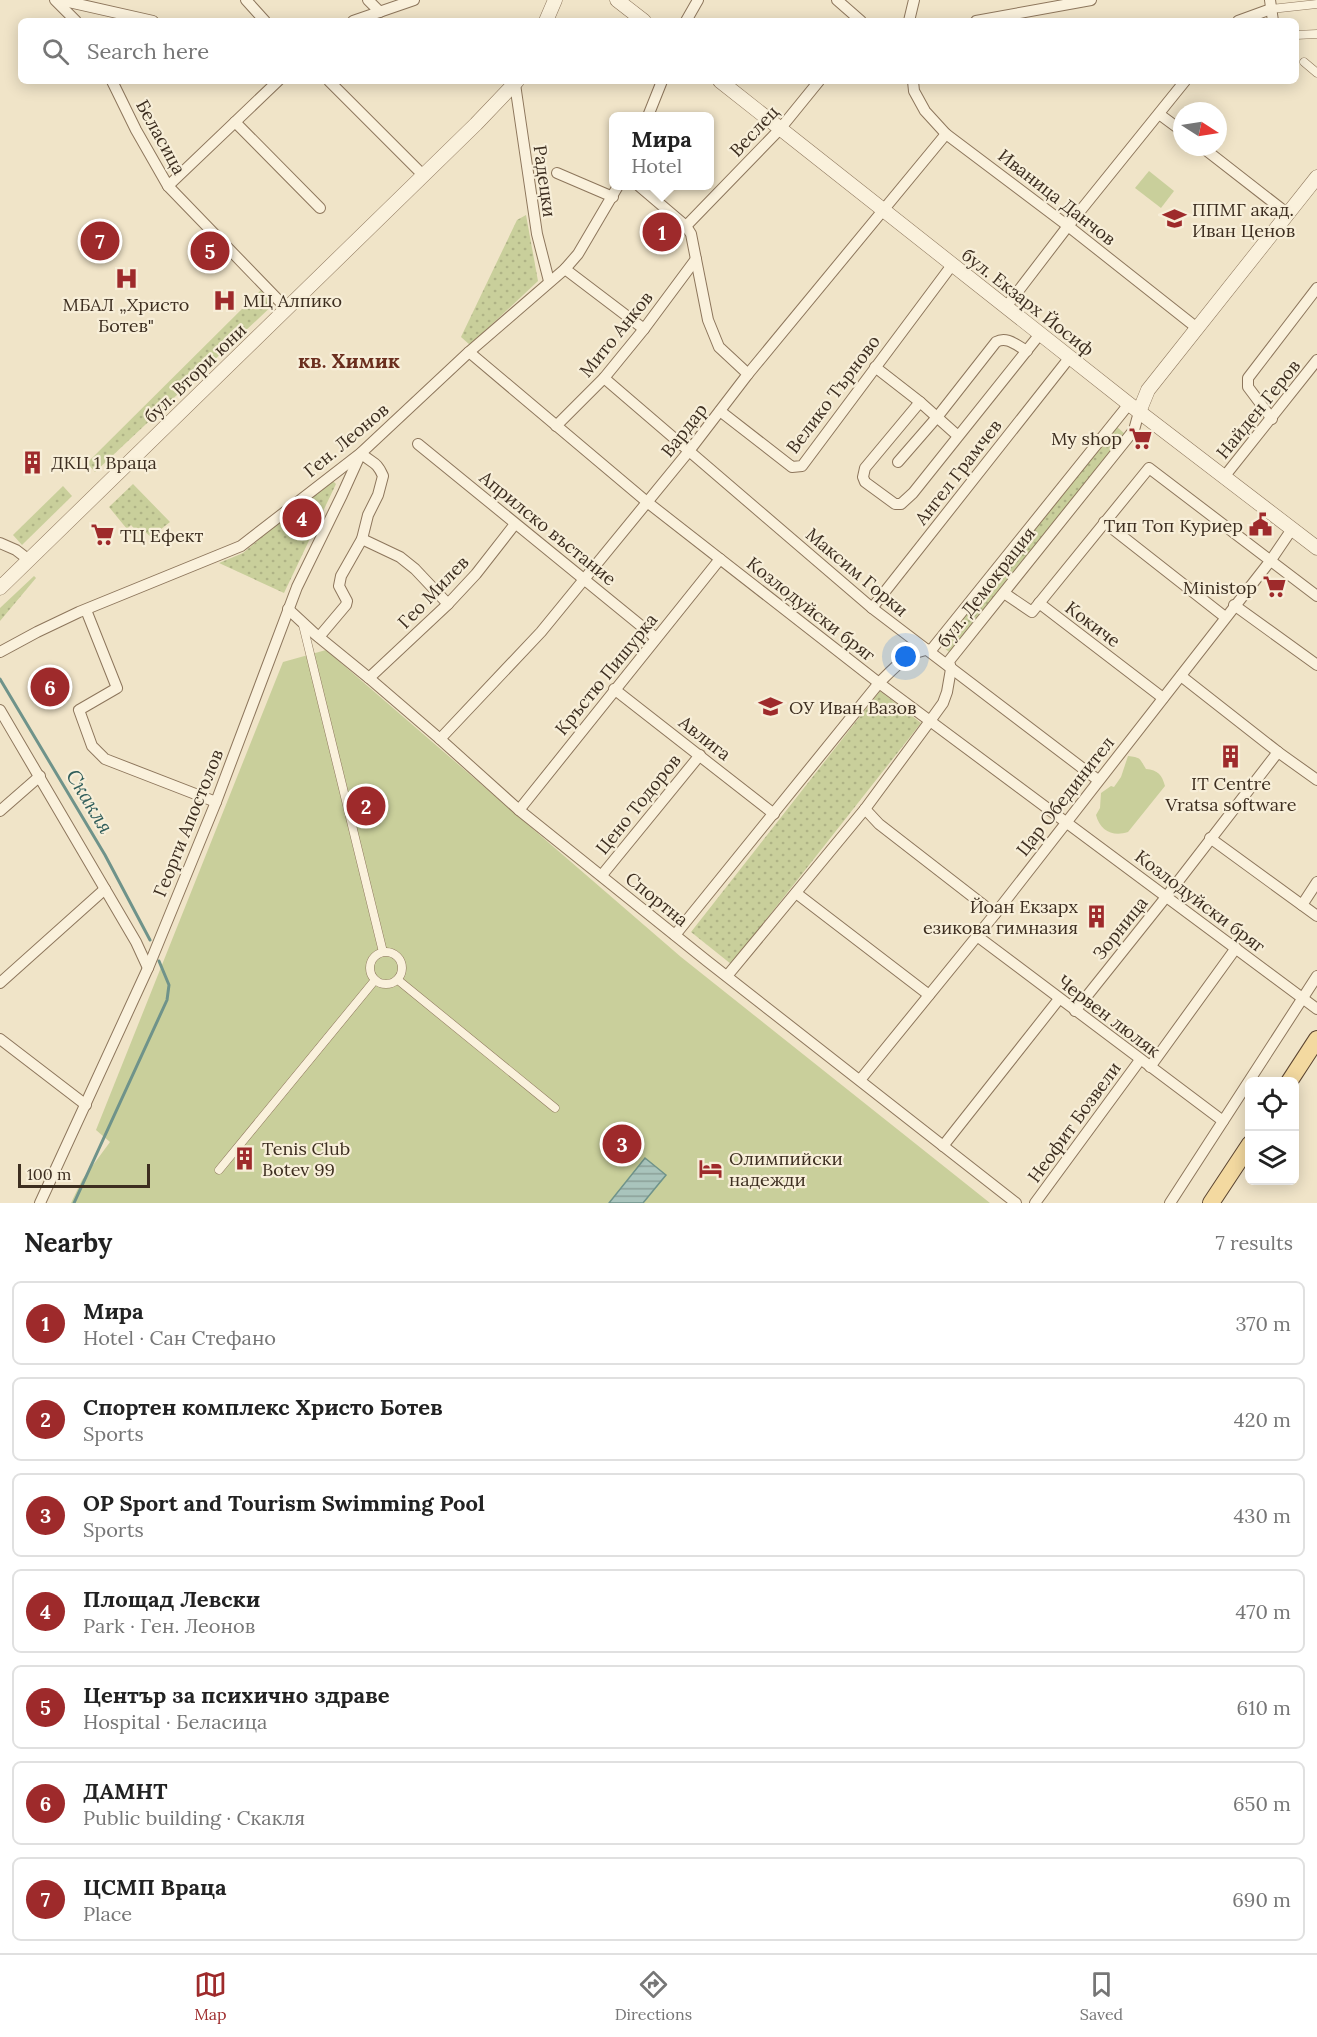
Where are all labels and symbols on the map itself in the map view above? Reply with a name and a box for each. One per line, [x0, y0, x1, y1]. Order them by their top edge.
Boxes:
street label: Беласица [131, 96, 191, 178]
street label: Веслец [724, 101, 784, 161]
north arrow [1173, 102, 1227, 156]
street label: Радецки [529, 143, 561, 219]
street label: Иваница Данчов [994, 144, 1120, 250]
place label: ППМГ акад. Иван Ценов [1192, 198, 1295, 242]
school or university icon: ППМГ акад. Иван Ценов [1161, 206, 1187, 232]
pin: 1 [642, 210, 682, 254]
pin: 7 [80, 218, 120, 264]
pin: 5 [190, 228, 230, 274]
street label: бул. Екзарх Йосиф [957, 243, 1099, 361]
hospital icon: МБАЛ „Христо Ботев" [113, 265, 139, 291]
street label: Мито Анков [574, 286, 658, 382]
hospital icon: МЦ Алпико [212, 287, 238, 313]
place label: МЦ Алпико [243, 289, 342, 312]
place label: МБАЛ „Христо Ботев" [63, 293, 189, 337]
street label: бул. Втори юни [139, 318, 251, 428]
street label: Велико Търново [781, 330, 885, 458]
district label: кв. Химик [298, 348, 400, 373]
street label: Найден Геров [1211, 355, 1305, 463]
street label: Ген. Леонов [299, 398, 393, 482]
street label: Вардар [656, 399, 712, 461]
street label: Ангел Грамчев [909, 415, 1006, 530]
supermarket icon: My shop [1127, 425, 1153, 451]
place label: My shop [1051, 427, 1122, 450]
building icon: ДКЦ 1 Враца [20, 449, 46, 475]
place label: ДКЦ 1 Враца [51, 451, 157, 474]
street label: Априлско въстание [474, 465, 621, 590]
pin: 4 [282, 496, 322, 540]
public building icon: Тип Топ Куриер [1248, 512, 1274, 538]
place label: Тип Топ Куриер [1104, 514, 1243, 537]
supermarket icon: ТЦ Ефект [89, 522, 115, 548]
street label: бул. Демокрация [932, 522, 1040, 652]
street label: Максим Горки [801, 523, 913, 621]
place label: ТЦ Ефект [120, 524, 203, 547]
street label: Гео Милев [393, 551, 473, 633]
street label: Козлодуйски бряг [742, 552, 880, 666]
supermarket icon: Ministop [1262, 574, 1288, 600]
place label: Ministop [1183, 576, 1257, 599]
street label: Кокиче [1061, 596, 1125, 652]
street label: Кръстю Пишурка [550, 608, 662, 740]
your location [891, 642, 920, 671]
pin: 6 [31, 664, 70, 710]
school or university icon: ОУ Иван Вазов [758, 694, 784, 720]
place label: ОУ Иван Вазов [789, 696, 916, 719]
street label: Авлига [674, 710, 736, 765]
street label: Цар Обединител [1011, 731, 1119, 861]
building icon: IT Centre Vratsa software [1218, 744, 1244, 770]
street label: Георги Апостолов [148, 746, 228, 900]
street label: Цено Тодоров [590, 749, 686, 859]
water label: Скакля [61, 764, 119, 838]
place label: IT Centre Vratsa software [1165, 772, 1297, 816]
pin: 2 [346, 784, 386, 828]
street label: Козлодуйски бряг [1130, 845, 1270, 957]
street label: Спортна [621, 867, 693, 931]
street label: Зорница [1087, 892, 1153, 964]
place label: Йоан Екзарх езикова гимназия [923, 895, 1078, 939]
building icon: Йоан Екзарх езикова гимназия [1083, 903, 1109, 929]
street label: Червен люляк [1053, 970, 1165, 1062]
street label: Неофит Бозвели [1022, 1057, 1126, 1187]
pin: 3 [602, 1122, 642, 1166]
place label: Tenis Club Botev 99 [262, 1137, 350, 1181]
building icon: Tenis Club Botev 99 [231, 1145, 257, 1171]
place label: Олимпийски надежди [729, 1147, 843, 1191]
hotel icon: Олимпийски надежди [698, 1155, 724, 1181]
scale bar [18, 1161, 150, 1188]

